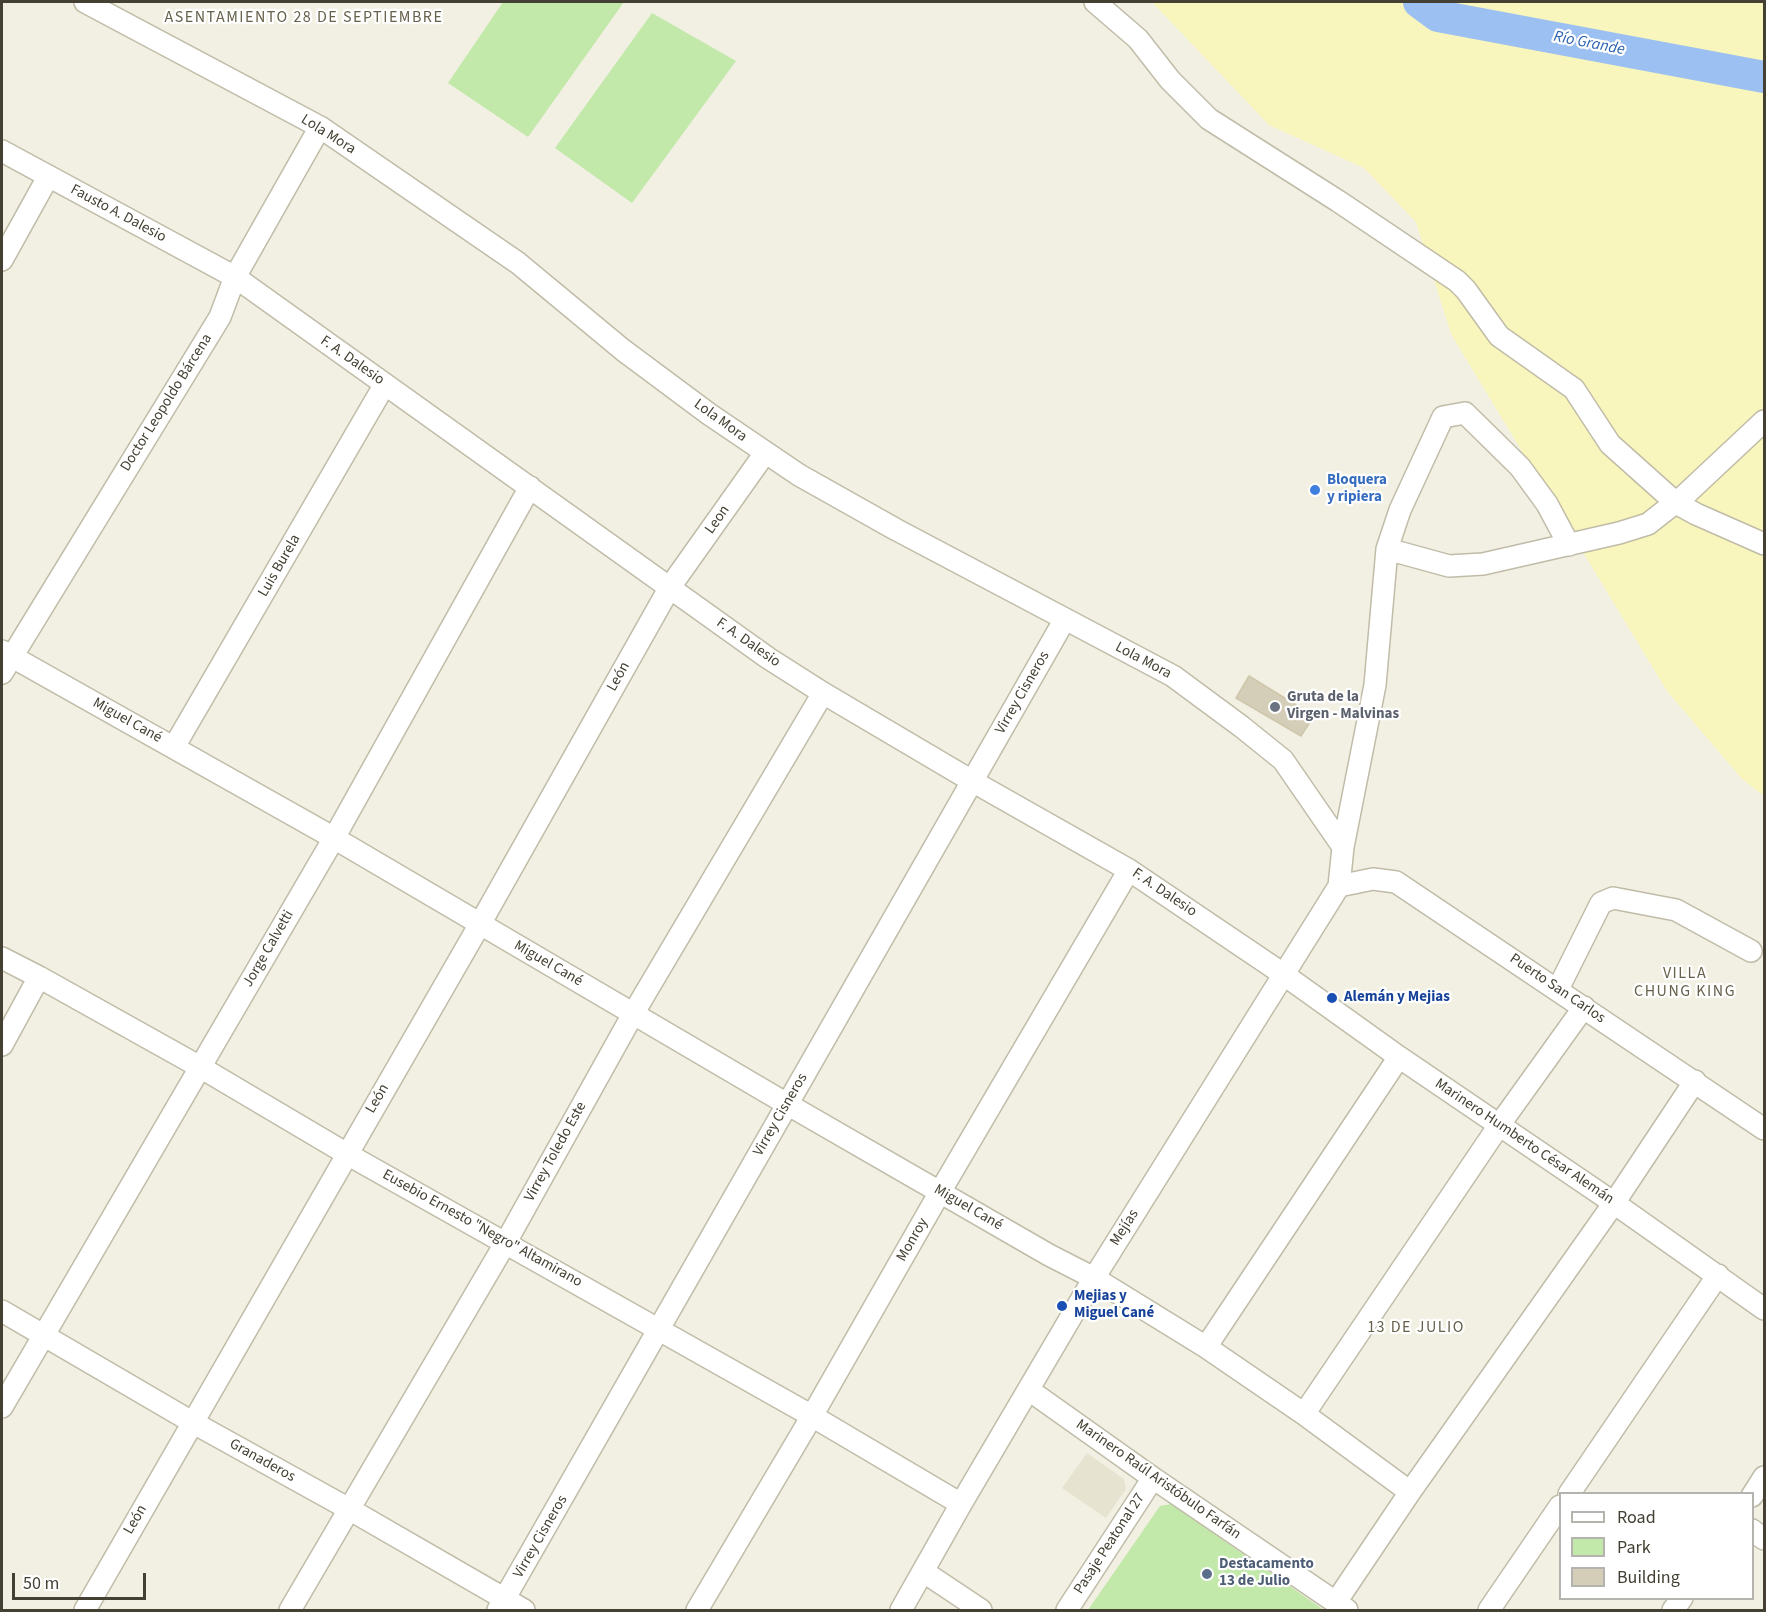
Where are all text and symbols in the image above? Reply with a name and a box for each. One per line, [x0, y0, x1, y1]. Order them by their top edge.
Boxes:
district label: ASENTAMIENTO 28 DE SEPTIEMBRE [165, 8, 443, 28]
water label: Río Grande [1552, 28, 1626, 60]
street label: Lola Mora [297, 111, 359, 159]
street label: Fausto A. Dalesio [67, 181, 169, 247]
street label: Doctor Leopoldo Bárcena [117, 331, 217, 475]
street label: F. A. Dalesio [316, 332, 388, 390]
street label: Lola Mora [690, 396, 750, 446]
place label: Bloquera y ripiera [1327, 472, 1387, 507]
marker: Bloquera y ripiera [1308, 483, 1322, 497]
street label: Leon [702, 502, 734, 538]
street label: Luis Burela [255, 532, 305, 600]
street label: F. A. Dalesio [712, 614, 784, 672]
street label: Lola Mora [1112, 639, 1174, 683]
street label: Virrey Cisneros [992, 648, 1054, 738]
street label: León [604, 659, 634, 695]
place label: Gruta de la Virgen - Malvinas [1287, 689, 1399, 724]
street label: Miguel Cané [89, 695, 165, 747]
marker: Gruta de la Virgen - Malvinas [1268, 700, 1282, 714]
street label: F. A. Dalesio [1128, 865, 1200, 921]
street label: Jorge Calvetti [240, 907, 298, 991]
street label: Miguel Cané [510, 937, 586, 991]
street label: Puerto San Carlos [1506, 950, 1608, 1028]
district label: VILLA CHUNG KING [1634, 964, 1736, 1002]
place label: Alemán y Mejias [1344, 989, 1450, 1007]
marker: Alemán y Mejias [1325, 991, 1339, 1005]
street label: Virrey Cisneros [750, 1070, 812, 1160]
street label: Marinero Humberto César Alemán [1431, 1075, 1617, 1209]
street label: León [362, 1081, 394, 1117]
street label: Virrey Toledo Este [521, 1099, 591, 1205]
street label: Eusebio Ernesto "Negro" Altamirano [379, 1166, 585, 1292]
street label: Miguel Cané [930, 1181, 1006, 1235]
street label: Mejías [1107, 1206, 1143, 1250]
street label: Monroy [893, 1215, 933, 1265]
place label: Mejias y Miguel Cané [1074, 1288, 1154, 1323]
marker: Mejias y Miguel Cané [1055, 1299, 1069, 1313]
district label: 13 DE JULIO [1367, 1318, 1465, 1338]
street label: Marinero Raúl Aristóbulo Farfán [1072, 1416, 1244, 1544]
street label: Granaderos [226, 1436, 298, 1486]
street label: Pasaje Peatonal 27 [1071, 1490, 1149, 1598]
street label: Virrey Cisneros [510, 1492, 572, 1582]
legend [1559, 1492, 1754, 1600]
street label: León [120, 1502, 152, 1538]
text: Road [1617, 1505, 1656, 1530]
text: Park [1617, 1535, 1651, 1560]
place label: Destacamento 13 de Julio [1219, 1556, 1314, 1591]
scale bar [15, 1561, 148, 1599]
text: Building [1617, 1565, 1680, 1590]
marker: Destacamento 13 de Julio [1200, 1567, 1214, 1581]
text: 50 m [23, 1571, 59, 1596]

